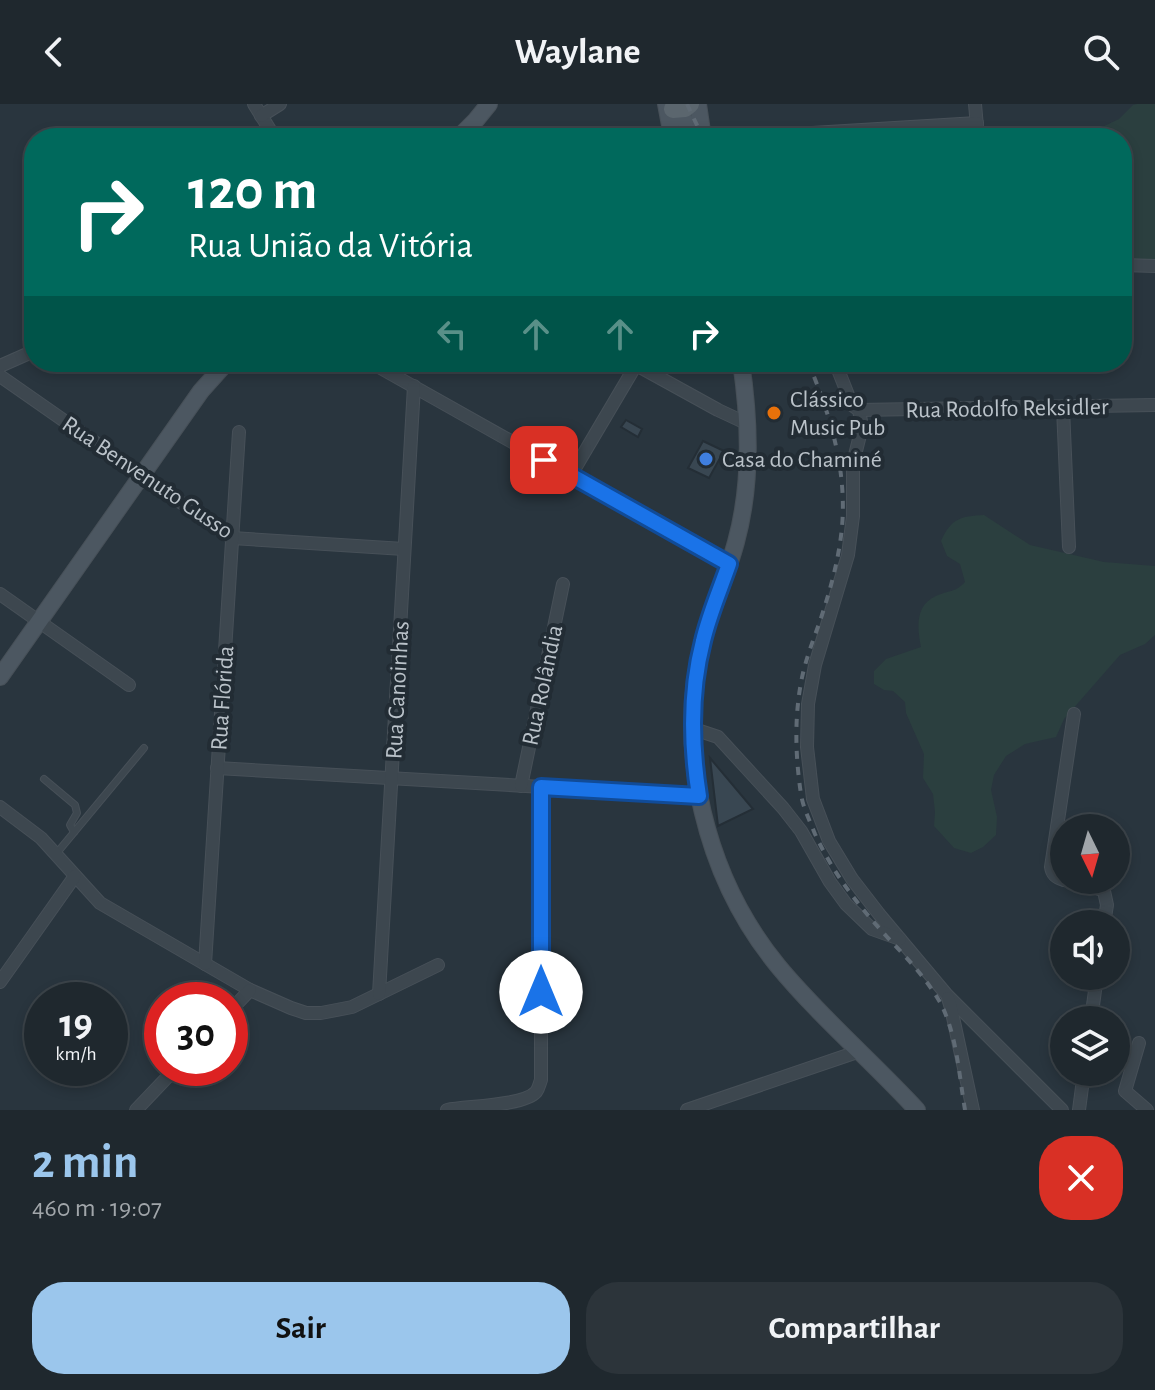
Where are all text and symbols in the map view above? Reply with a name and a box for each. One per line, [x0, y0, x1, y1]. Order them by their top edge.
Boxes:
icon: back [32, 30, 76, 74]
icon: search [1079, 30, 1123, 74]
text: Waylane [514, 34, 641, 70]
icon: right [56, 160, 160, 264]
text: 120 m [188, 163, 317, 219]
text: Rua União da Vitória [188, 228, 473, 264]
icon: left [430, 312, 474, 356]
icon: ahead [514, 312, 558, 356]
icon: ahead [598, 312, 642, 356]
icon: right [682, 312, 726, 356]
place label: Clássico Music Pub [790, 388, 885, 440]
street label: Rua Rodolfo Reksidler [905, 395, 1109, 423]
marker: Clássico Music Pub [765, 404, 783, 422]
street label: Rua Benvenuto Gusso [58, 412, 237, 544]
pin [510, 426, 578, 494]
icon: arrive [522, 438, 566, 482]
place label: Casa do Chaminé [722, 448, 882, 472]
marker: Casa do Chaminé [697, 450, 715, 468]
street label: Rua Canoinhas [382, 620, 414, 760]
street label: Rua Rolândia [518, 623, 567, 748]
street label: Rua Flórida [207, 645, 239, 751]
north arrow [1050, 814, 1130, 894]
map controls [1050, 814, 1130, 1086]
button: sound [1050, 910, 1130, 990]
position arrow [499, 950, 583, 1034]
speed limit sign: 30 [144, 982, 248, 1086]
text: 19 [59, 1004, 93, 1044]
button: layers [1050, 1006, 1130, 1086]
text: km/h [55, 1044, 97, 1064]
button: close [1039, 1136, 1123, 1220]
text: 2 min [32, 1139, 139, 1187]
text: 460 m · 19:07 [32, 1195, 162, 1221]
button: Sair [32, 1282, 570, 1374]
button: Compartilhar [586, 1282, 1123, 1374]

